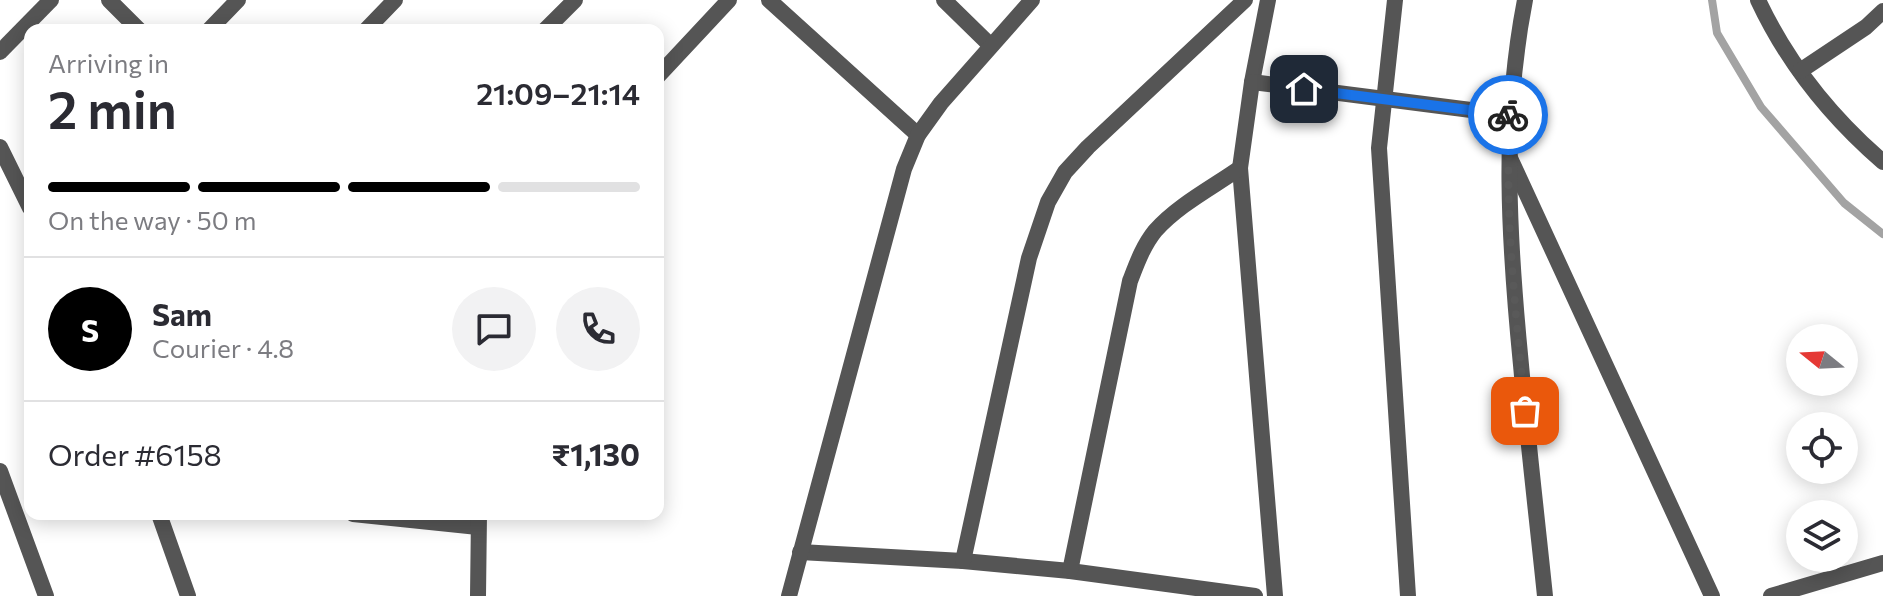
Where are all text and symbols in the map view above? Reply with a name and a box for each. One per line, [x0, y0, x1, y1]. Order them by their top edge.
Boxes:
text: Arriving in [48, 47, 169, 78]
pin [1270, 55, 1338, 123]
icon: home [1282, 67, 1326, 111]
text: 21:09–21:14 [476, 74, 640, 111]
courier [1468, 75, 1548, 155]
text: 2 min [48, 76, 177, 140]
icon: bike [1486, 93, 1530, 137]
text: On the way · 50 m [48, 204, 256, 235]
button: chat [452, 287, 536, 371]
button: phone [556, 287, 640, 371]
text: Sam [152, 295, 212, 332]
text: S [81, 311, 99, 348]
north arrow [1786, 324, 1858, 396]
map controls [1786, 324, 1858, 572]
text: Courier · 4.8 [152, 332, 294, 363]
pin [1491, 377, 1559, 445]
icon: bag [1503, 389, 1547, 433]
button: locate [1786, 412, 1858, 484]
text: Order #6158 [48, 435, 222, 472]
text: ₹1,130 [552, 435, 640, 472]
button: layers [1786, 500, 1858, 572]

